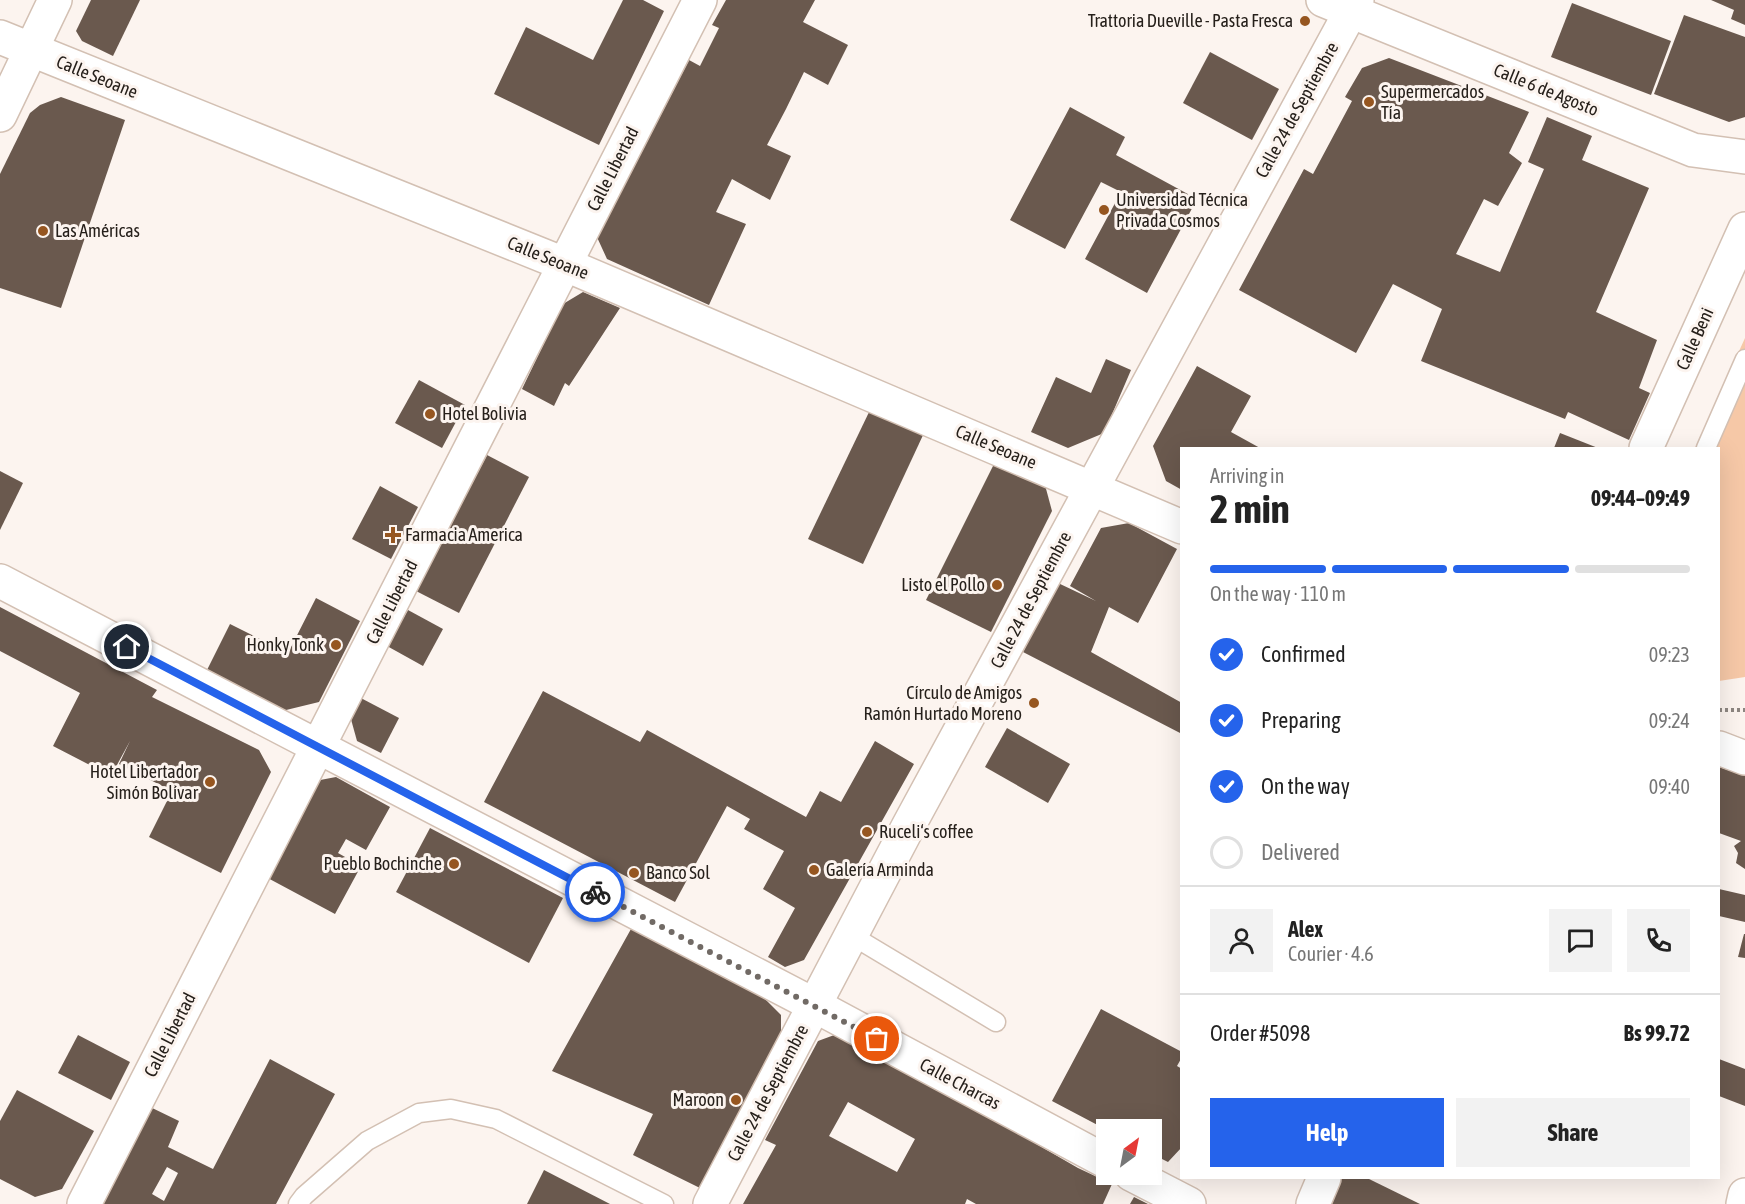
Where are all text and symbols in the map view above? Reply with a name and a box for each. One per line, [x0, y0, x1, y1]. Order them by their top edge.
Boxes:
place label: Trattoria Dueville - Pasta Fresca [1088, 10, 1293, 31]
marker: Trattoria Dueville - Pasta Fresca [1298, 14, 1312, 28]
street label: Calle 24 de Septiembre [1251, 38, 1343, 181]
street label: Calle Seoane [53, 51, 141, 102]
street label: Calle 6 de Agosto [1491, 59, 1602, 120]
place label: Supermercados Tía [1381, 81, 1484, 123]
marker: Supermercados Tía [1362, 95, 1376, 109]
street label: Calle Libertad [582, 123, 643, 214]
place label: Universidad Técnica Privada Cosmos [1116, 189, 1248, 231]
marker: Universidad Técnica Privada Cosmos [1097, 203, 1111, 217]
place label: Las Américas [55, 220, 140, 241]
marker: Las Américas [36, 224, 50, 238]
street label: Calle Seoane [504, 232, 592, 283]
street label: Calle Beni [1672, 304, 1718, 373]
place label: Hotel Bolivia [442, 403, 527, 424]
marker: Hotel Bolivia [423, 407, 437, 421]
street label: Calle Seoane [953, 420, 1040, 473]
text: Arriving in [1210, 464, 1284, 487]
text: 09:44–09:49 [1591, 485, 1690, 511]
text: 2 min [1210, 487, 1290, 531]
place label: Farmacia America [405, 524, 523, 545]
marker: Farmacia America [386, 528, 400, 542]
street label: Calle 24 de Septiembre [986, 528, 1075, 672]
street label: Calle Libertad [361, 556, 422, 647]
place label: Listo el Pollo [901, 574, 985, 595]
marker: Listo el Pollo [990, 578, 1004, 592]
text: On the way · 110 m [1210, 582, 1346, 605]
pin [101, 621, 152, 672]
icon: home [110, 630, 143, 663]
place label: Honky Tonk [247, 634, 324, 655]
marker: Honky Tonk [329, 638, 343, 652]
icon: check [1210, 638, 1243, 671]
text: Confirmed [1261, 641, 1346, 667]
text: 09:23 [1649, 643, 1690, 666]
place label: Círculo de Amigos Ramón Hurtado Moreno [864, 682, 1022, 724]
marker: Círculo de Amigos Ramón Hurtado Moreno [1027, 696, 1041, 710]
icon: check [1210, 704, 1243, 737]
text: Preparing [1261, 707, 1341, 733]
text: 09:24 [1649, 709, 1690, 732]
place label: Hotel Libertador Simón Bolívar [90, 761, 199, 803]
icon: check [1210, 770, 1243, 803]
text: On the way [1261, 773, 1350, 799]
marker: Hotel Libertador Simón Bolívar [203, 775, 217, 789]
text: 09:40 [1649, 775, 1690, 798]
place label: Ruceli‘s coffee [879, 821, 973, 842]
marker: Ruceli‘s coffee [860, 825, 874, 839]
text: Delivered [1261, 839, 1340, 865]
place label: Pueblo Bochinche [323, 853, 442, 874]
marker: Pueblo Bochinche [447, 857, 461, 871]
place label: Galería Arminda [826, 859, 934, 880]
courier [565, 862, 625, 922]
place label: Banco Sol [646, 862, 710, 883]
marker: Galería Arminda [807, 863, 821, 877]
marker: Banco Sol [627, 866, 641, 880]
icon: bike [579, 876, 612, 909]
button: person [1210, 909, 1273, 972]
button: chat [1549, 909, 1612, 972]
button: phone [1627, 909, 1690, 972]
text: Alex [1288, 916, 1323, 942]
text: Courier · 4.6 [1288, 942, 1374, 965]
street label: Calle Libertad [139, 989, 200, 1080]
pin [851, 1013, 902, 1064]
text: Order #5098 [1210, 1020, 1310, 1046]
text: Bs 99.72 [1624, 1020, 1690, 1046]
street label: Calle 24 de Septiembre [723, 1021, 812, 1165]
icon: bag [860, 1022, 893, 1055]
street label: Calle Charcas [916, 1054, 1004, 1114]
place label: Maroon [673, 1089, 724, 1110]
marker: Maroon [729, 1093, 743, 1107]
button: Help [1210, 1098, 1444, 1167]
button: Share [1456, 1098, 1690, 1167]
north arrow [1096, 1119, 1162, 1185]
map controls [1096, 1119, 1162, 1185]

